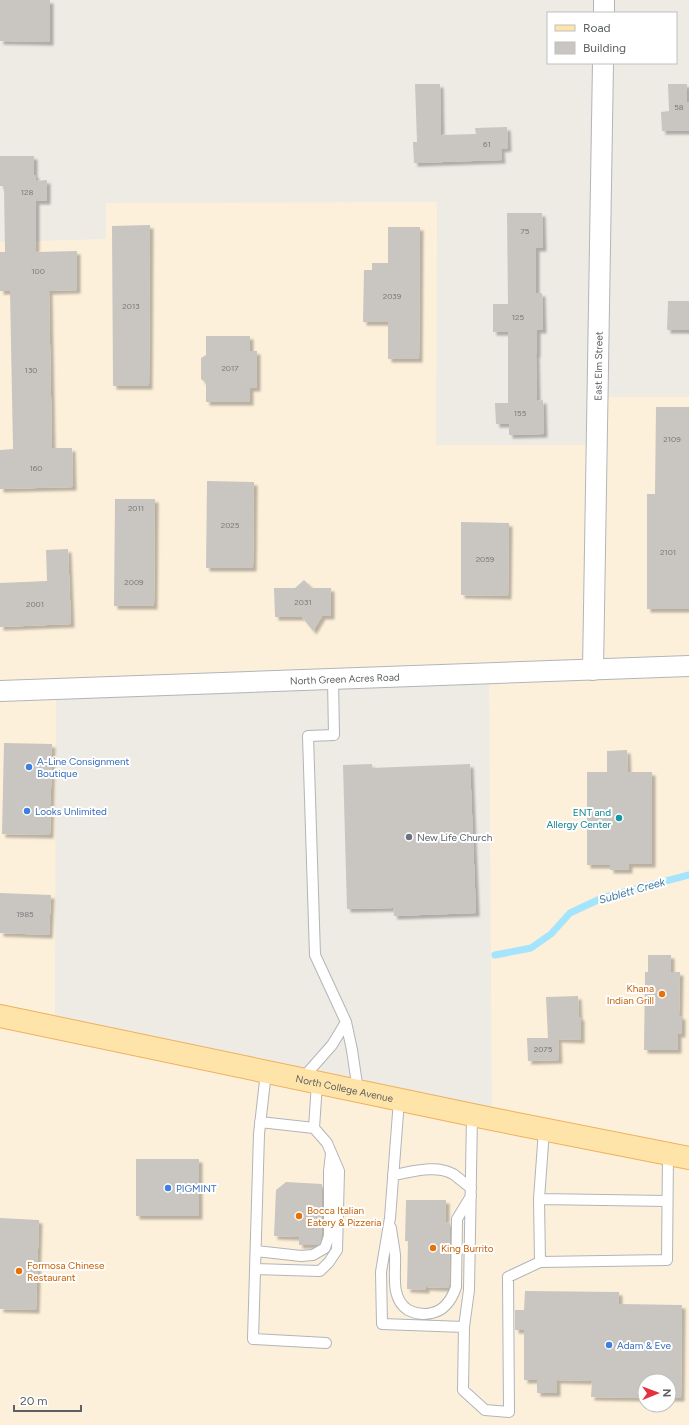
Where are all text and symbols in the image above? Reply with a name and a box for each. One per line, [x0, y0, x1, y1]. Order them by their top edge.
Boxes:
legend [547, 12, 677, 64]
text: Road [583, 21, 611, 35]
text: Building [583, 41, 626, 55]
house number: 58 [674, 102, 684, 112]
house number: 61 [483, 139, 491, 149]
house number: 128 [21, 187, 33, 197]
house number: 75 [521, 226, 530, 236]
house number: 100 [31, 266, 45, 276]
house number: 2039 [383, 291, 402, 301]
house number: 2013 [122, 301, 140, 311]
house number: 125 [512, 312, 525, 322]
street label: East Elm Street [591, 331, 605, 401]
house number: 2017 [221, 363, 239, 373]
house number: 130 [25, 365, 37, 375]
house number: 155 [514, 408, 527, 418]
house number: 2109 [663, 434, 681, 444]
house number: 160 [30, 463, 42, 473]
house number: 2011 [128, 503, 144, 513]
house number: 2025 [221, 520, 240, 530]
house number: 2101 [660, 547, 676, 557]
house number: 2059 [476, 554, 495, 564]
house number: 2009 [124, 577, 144, 587]
house number: 2031 [294, 597, 312, 607]
house number: 2001 [26, 599, 44, 609]
street label: North Green Acres Road [290, 670, 400, 687]
place label: A-Line Consignment Boutique [37, 755, 130, 780]
marker: A-Line Consignment Boutique [24, 762, 34, 772]
place label: Looks Unlimited [35, 805, 107, 818]
marker: Looks Unlimited [22, 806, 32, 816]
place label: ENT and Allergy Center [547, 806, 612, 831]
marker: ENT and Allergy Center [614, 813, 624, 823]
place label: New Life Church [417, 831, 493, 844]
marker: New Life Church [404, 832, 414, 842]
water label: Sublett Creek [597, 875, 667, 907]
house number: 1985 [16, 909, 34, 919]
place label: Khana Indian Grill [607, 982, 654, 1007]
marker: Khana Indian Grill [657, 989, 667, 999]
house number: 2075 [534, 1044, 553, 1054]
street label: North College Avenue [295, 1072, 395, 1105]
place label: PIGMINT [176, 1182, 217, 1195]
marker: PIGMINT [163, 1183, 173, 1193]
place label: Bocca Italian Eatery & Pizzeria [307, 1204, 381, 1229]
marker: Bocca Italian Eatery & Pizzeria [294, 1211, 304, 1221]
place label: King Burrito [441, 1242, 494, 1255]
marker: King Burrito [428, 1243, 438, 1253]
place label: Formosa Chinese Restaurant [27, 1259, 105, 1284]
marker: Formosa Chinese Restaurant [14, 1266, 24, 1276]
place label: Adam & Eve [617, 1339, 672, 1352]
marker: Adam & Eve [604, 1340, 614, 1350]
north arrow [637, 1373, 677, 1413]
scale bar [14, 1387, 81, 1413]
text: N [660, 1388, 673, 1397]
text: 20 m [20, 1394, 48, 1408]

